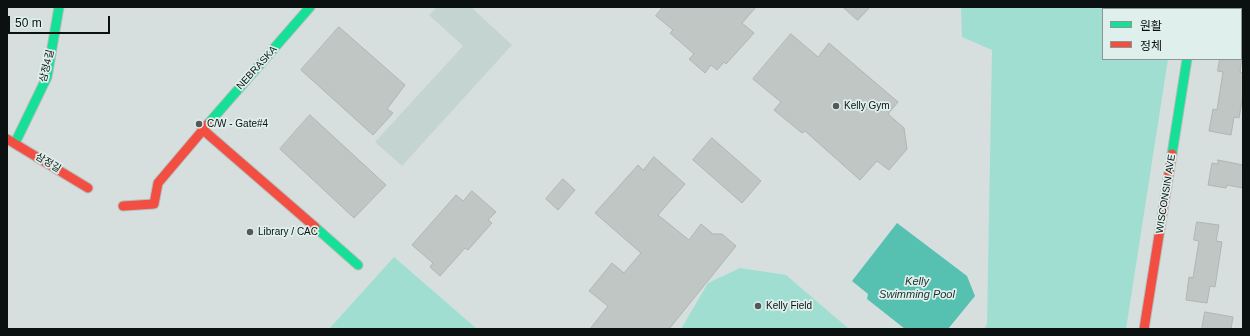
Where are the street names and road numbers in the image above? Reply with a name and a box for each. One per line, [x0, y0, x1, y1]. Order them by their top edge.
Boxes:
street label: NEBRASKA [234, 44, 280, 92]
street label: 삼정4길 [37, 48, 57, 84]
street label: 삼정길 [33, 151, 63, 175]
street label: WISCONSIN AVE [1154, 154, 1178, 234]

